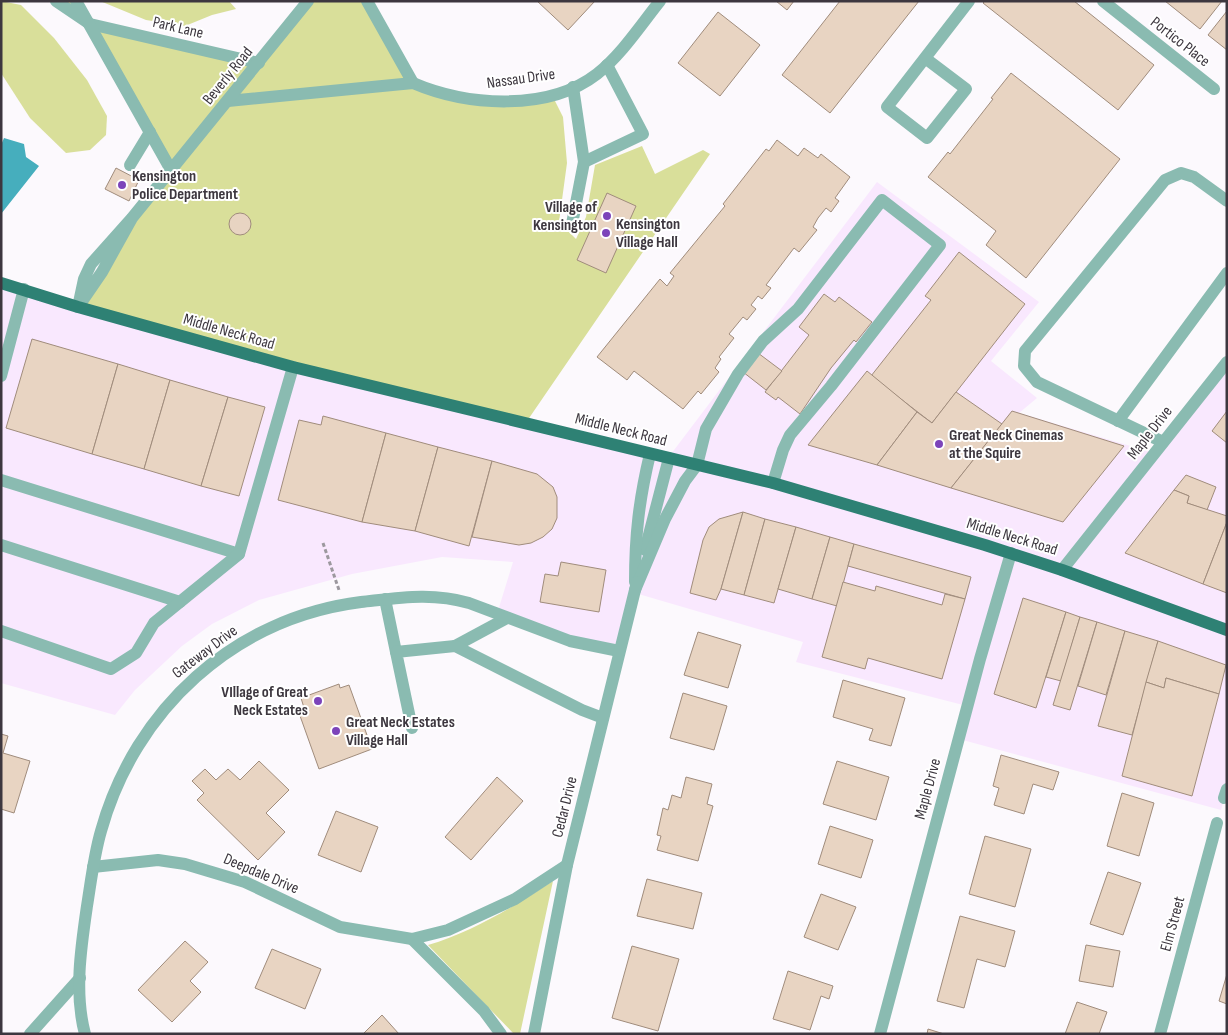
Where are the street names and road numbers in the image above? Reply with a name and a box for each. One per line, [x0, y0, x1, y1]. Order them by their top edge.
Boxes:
street label: Park Lane [151, 13, 205, 43]
street label: Portico Place [1146, 13, 1214, 71]
street label: Beverly Road [199, 43, 257, 109]
street label: Nassau Drive [486, 65, 556, 93]
street label: Middle Neck Road [181, 310, 277, 354]
street label: Maple Drive [1123, 403, 1177, 463]
street label: Middle Neck Road [573, 409, 669, 451]
street label: Middle Neck Road [964, 514, 1060, 560]
street label: Gateway Drive [169, 621, 241, 683]
street label: Maple Drive [911, 757, 945, 821]
street label: Cedar Drive [548, 775, 582, 839]
street label: Deepdale Drive [220, 850, 302, 898]
street label: Elm Street [1157, 894, 1189, 954]

